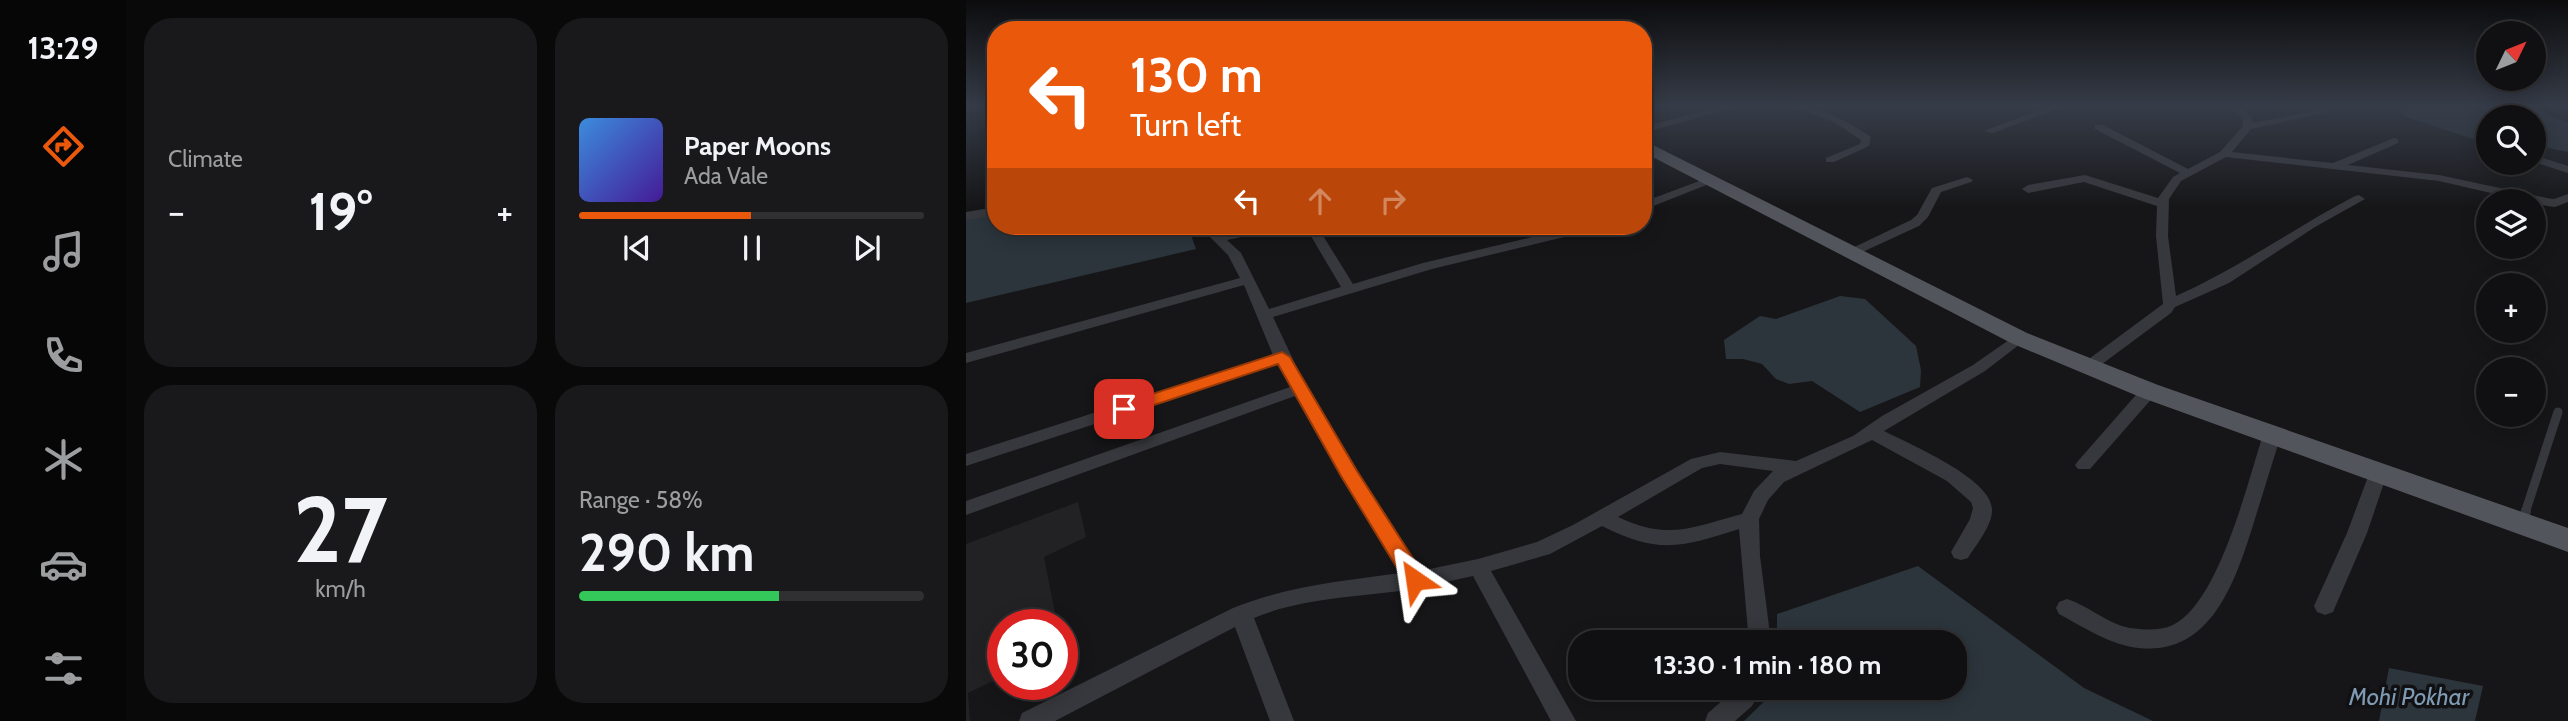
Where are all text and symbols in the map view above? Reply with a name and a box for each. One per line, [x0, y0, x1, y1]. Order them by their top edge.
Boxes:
north arrow [2476, 21, 2546, 91]
map controls [2476, 21, 2546, 427]
text: 13:29 [27, 28, 99, 67]
text: 130 m [1130, 45, 1263, 104]
icon: left [1015, 49, 1106, 140]
text: Turn left [1130, 105, 1241, 144]
button: search [2476, 105, 2546, 175]
icon: directions [39, 122, 88, 171]
text: Paper Moons [684, 130, 831, 162]
text: Climate [168, 145, 243, 173]
text: Ada Vale [684, 162, 768, 190]
text: 19° [309, 180, 372, 243]
icon: left [1228, 182, 1266, 220]
icon: ahead [1301, 182, 1339, 220]
icon: right [1374, 182, 1412, 220]
text: − [168, 188, 185, 235]
text: + [496, 188, 513, 235]
button: layers [2476, 189, 2546, 259]
icon: music [39, 227, 88, 276]
icon: previous [618, 229, 656, 267]
icon: pause [733, 229, 771, 267]
icon: next [848, 229, 886, 267]
button: + [2476, 273, 2546, 343]
icon: phone [39, 331, 88, 380]
button: − [2476, 357, 2546, 427]
pin [1094, 379, 1154, 439]
icon: arrive [1105, 390, 1143, 428]
icon: climate [39, 435, 88, 484]
text: 27 [293, 474, 388, 585]
text: Range · 58% [579, 486, 703, 514]
text: 290 km [579, 521, 755, 584]
icon: car [39, 540, 88, 589]
position arrow [1378, 543, 1452, 617]
text: km/h [315, 575, 366, 603]
speed limit sign: 30 [987, 609, 1078, 700]
icon: filters [39, 644, 88, 693]
text: 13:30 · 1 min · 180 m [1654, 649, 1881, 681]
water label: Mohi Pokhar [2348, 682, 2471, 711]

